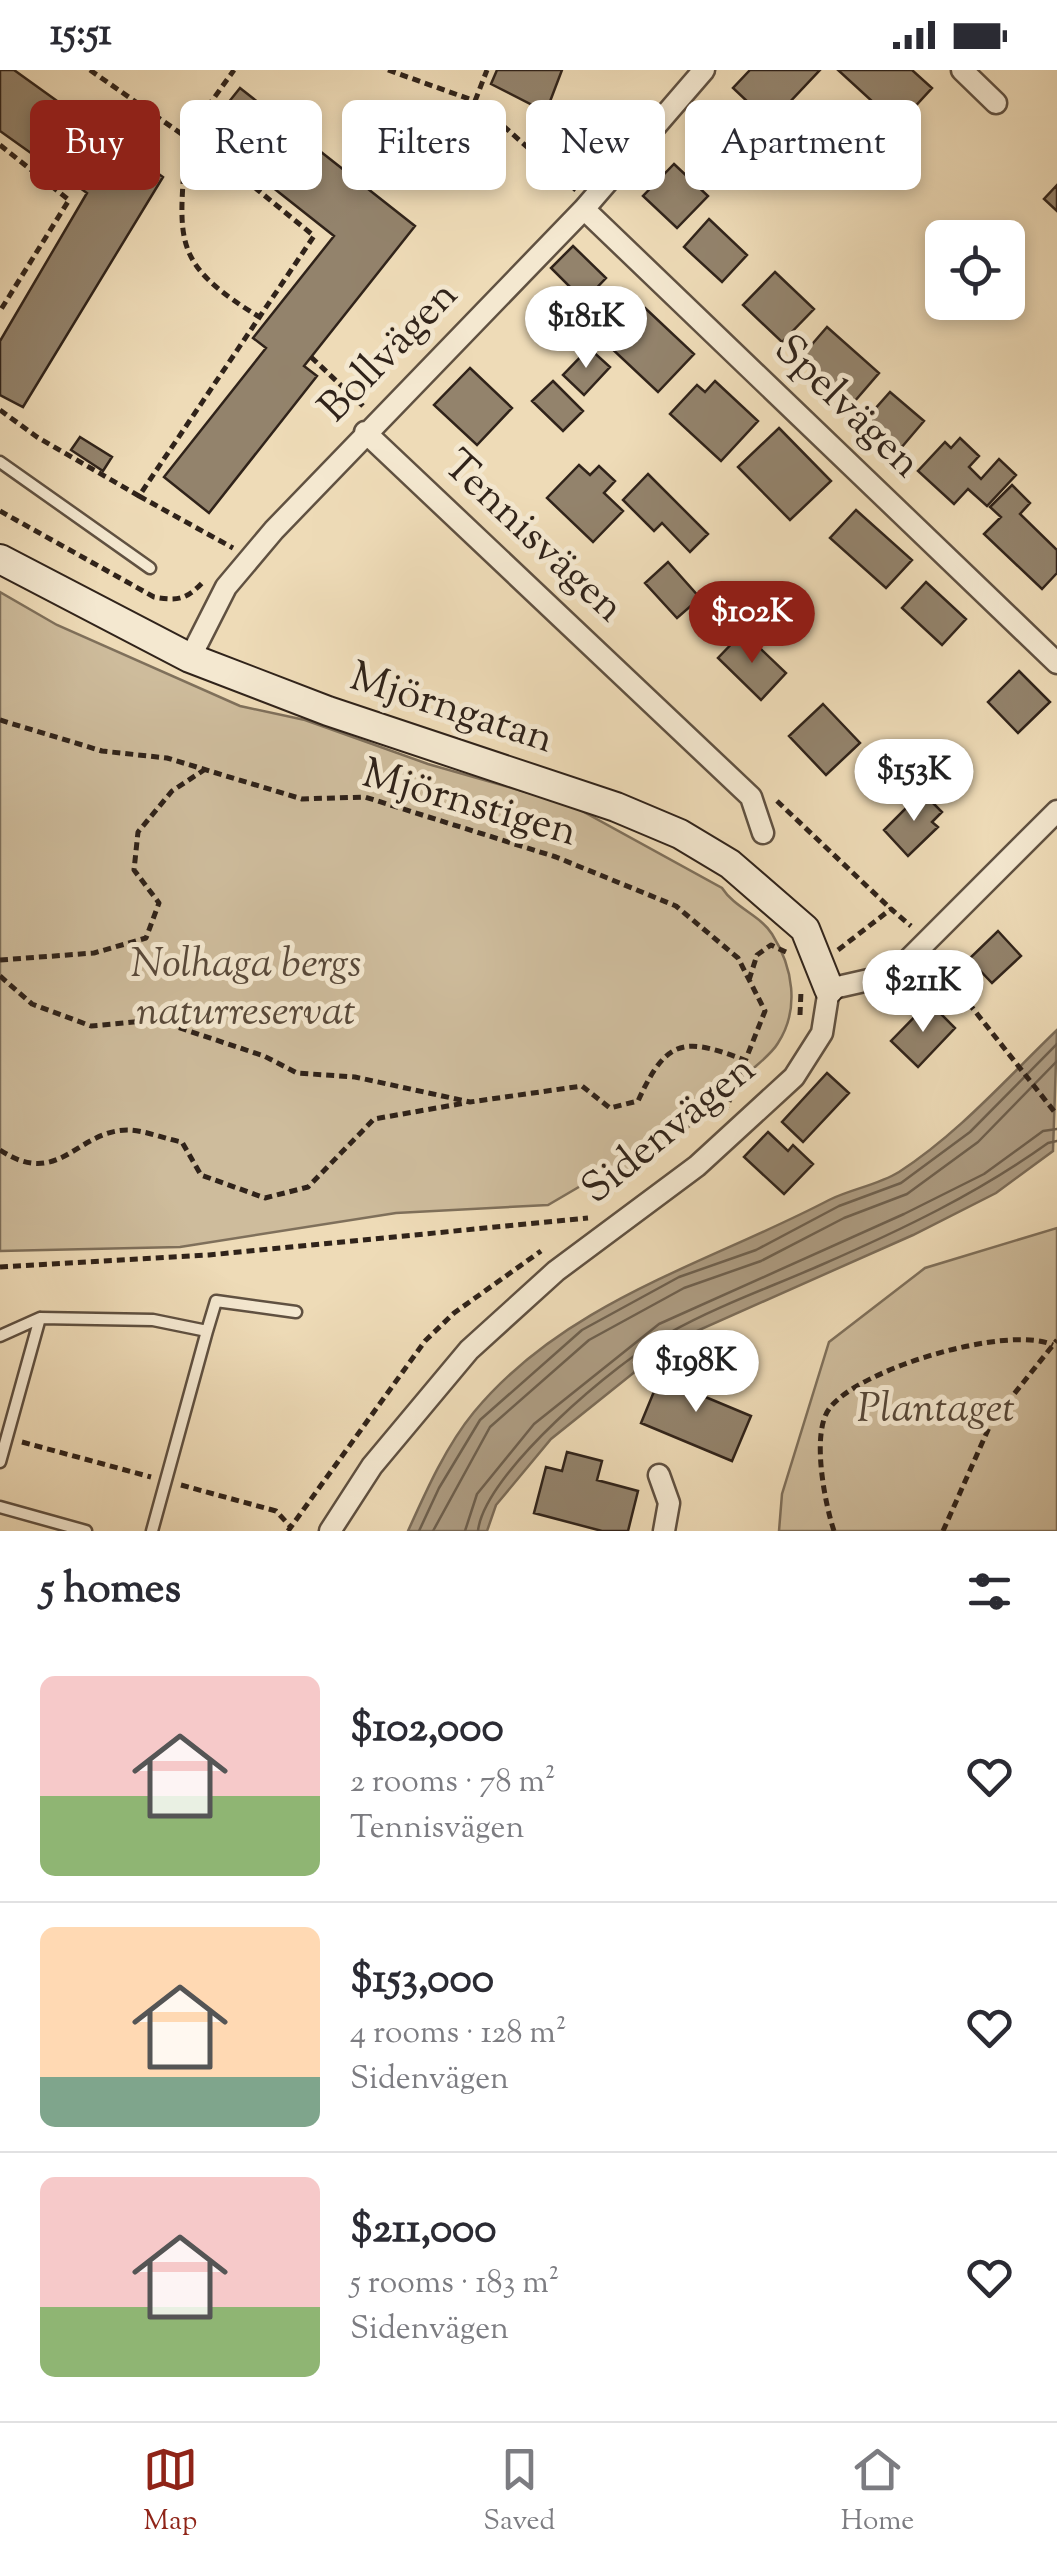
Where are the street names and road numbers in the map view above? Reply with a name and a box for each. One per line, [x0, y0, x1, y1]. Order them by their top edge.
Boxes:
street label: Bollvägen [307, 268, 473, 438]
street label: Spelvägen [759, 322, 933, 494]
street label: Tennisvägen [428, 438, 636, 638]
street label: Mjörngatan [341, 649, 561, 771]
street label: Mjörnstigen [355, 746, 583, 864]
street label: Sidenvägen [570, 1042, 770, 1220]

